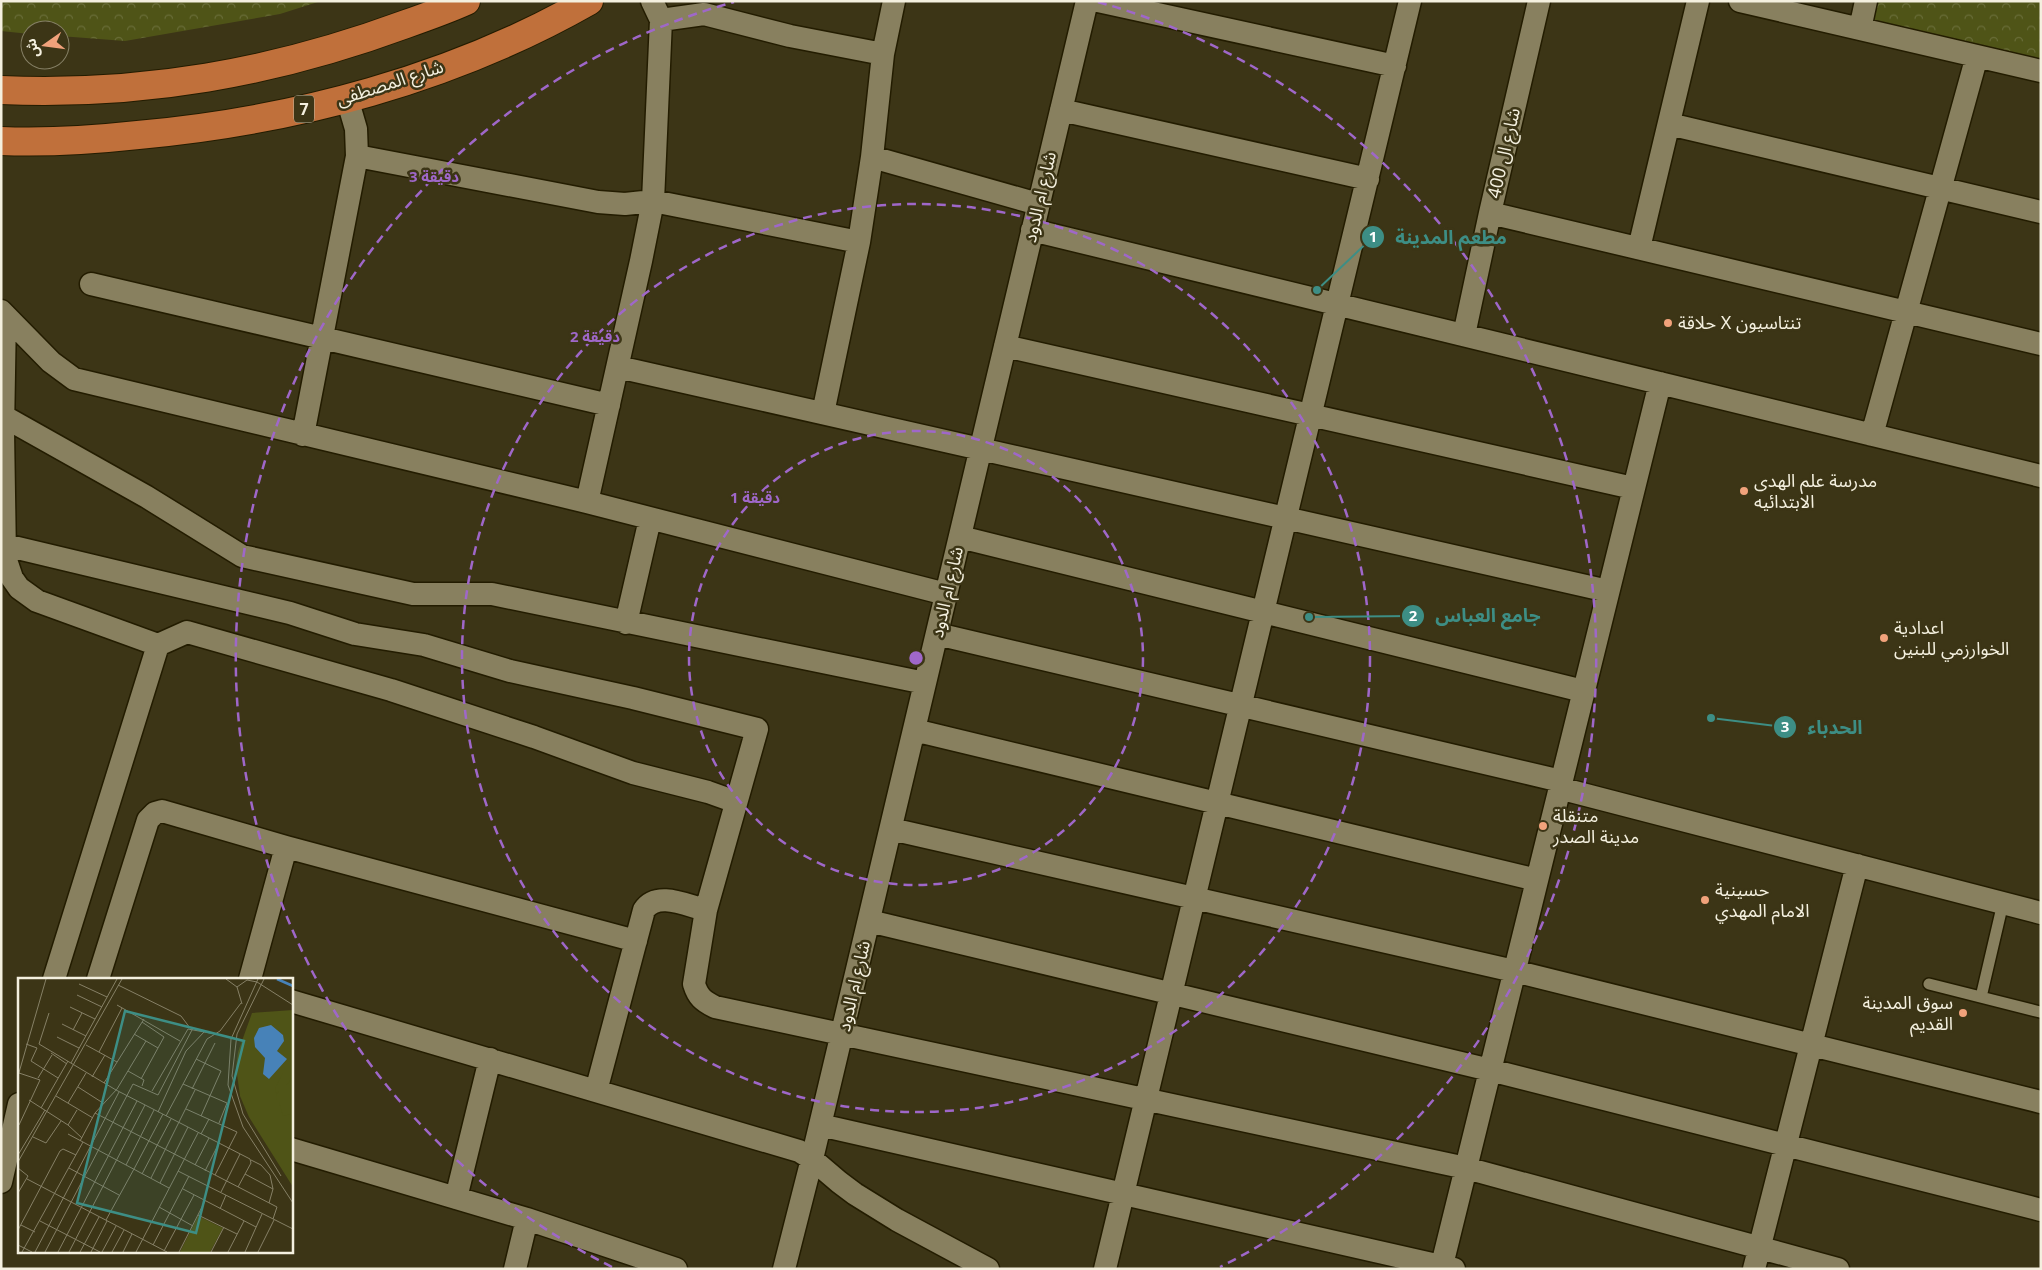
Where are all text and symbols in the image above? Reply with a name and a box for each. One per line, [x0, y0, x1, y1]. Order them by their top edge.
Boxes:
north arrow [20, 20, 70, 70]
text: ش [20, 37, 43, 60]
street label: شارع المصطفى [333, 53, 447, 113]
road number: 7 [294, 96, 314, 122]
street label: شارع ال 400 [1481, 105, 1528, 201]
street label: شارع ام الدود [1017, 149, 1064, 245]
text: 3 دقيقة [409, 166, 459, 186]
callout: مطعم المدينة [1360, 220, 1517, 254]
text: مطعم المدينة [1395, 224, 1507, 252]
text: 1 [1369, 226, 1377, 246]
place label: حلاقة X تنتاسيون [1678, 310, 1801, 334]
marker: حلاقة X تنتاسيون [1662, 317, 1674, 329]
text: 2 دقيقة [570, 326, 620, 346]
place label: مدرسة علم الهدى الابتدائيه [1754, 468, 1877, 513]
marker: مدرسة علم الهدى الابتدائيه [1738, 485, 1750, 497]
text: 1 دقيقة [730, 487, 780, 507]
street label: شارع ام الدود [924, 544, 971, 640]
callout: جامع العباس [1400, 599, 1551, 633]
text: جامع العباس [1435, 602, 1541, 630]
text: 2 [1409, 605, 1418, 625]
place label: اعدادية الخوارزمي للبنين [1894, 615, 2009, 662]
marker: اعدادية الخوارزمي للبنين [1878, 632, 1890, 644]
centre of rings [907, 649, 925, 667]
callout: الحدباء [1772, 710, 1872, 744]
text: الحدباء [1807, 714, 1863, 740]
text: 3 [1781, 716, 1789, 736]
place label: متنقلة مدينة الصدر [1552, 803, 1639, 848]
marker: متنقلة مدينة الصدر [1537, 820, 1549, 832]
place label: حسينية الامام المهدي [1715, 877, 1810, 925]
marker: حسينية الامام المهدي [1699, 894, 1711, 906]
street label: شارع ام الدود [831, 938, 878, 1034]
inset map [18, 978, 292, 1252]
place label: سوق المدينة القديم [1863, 990, 1953, 1037]
marker: سوق المدينة القديم [1957, 1007, 1969, 1019]

